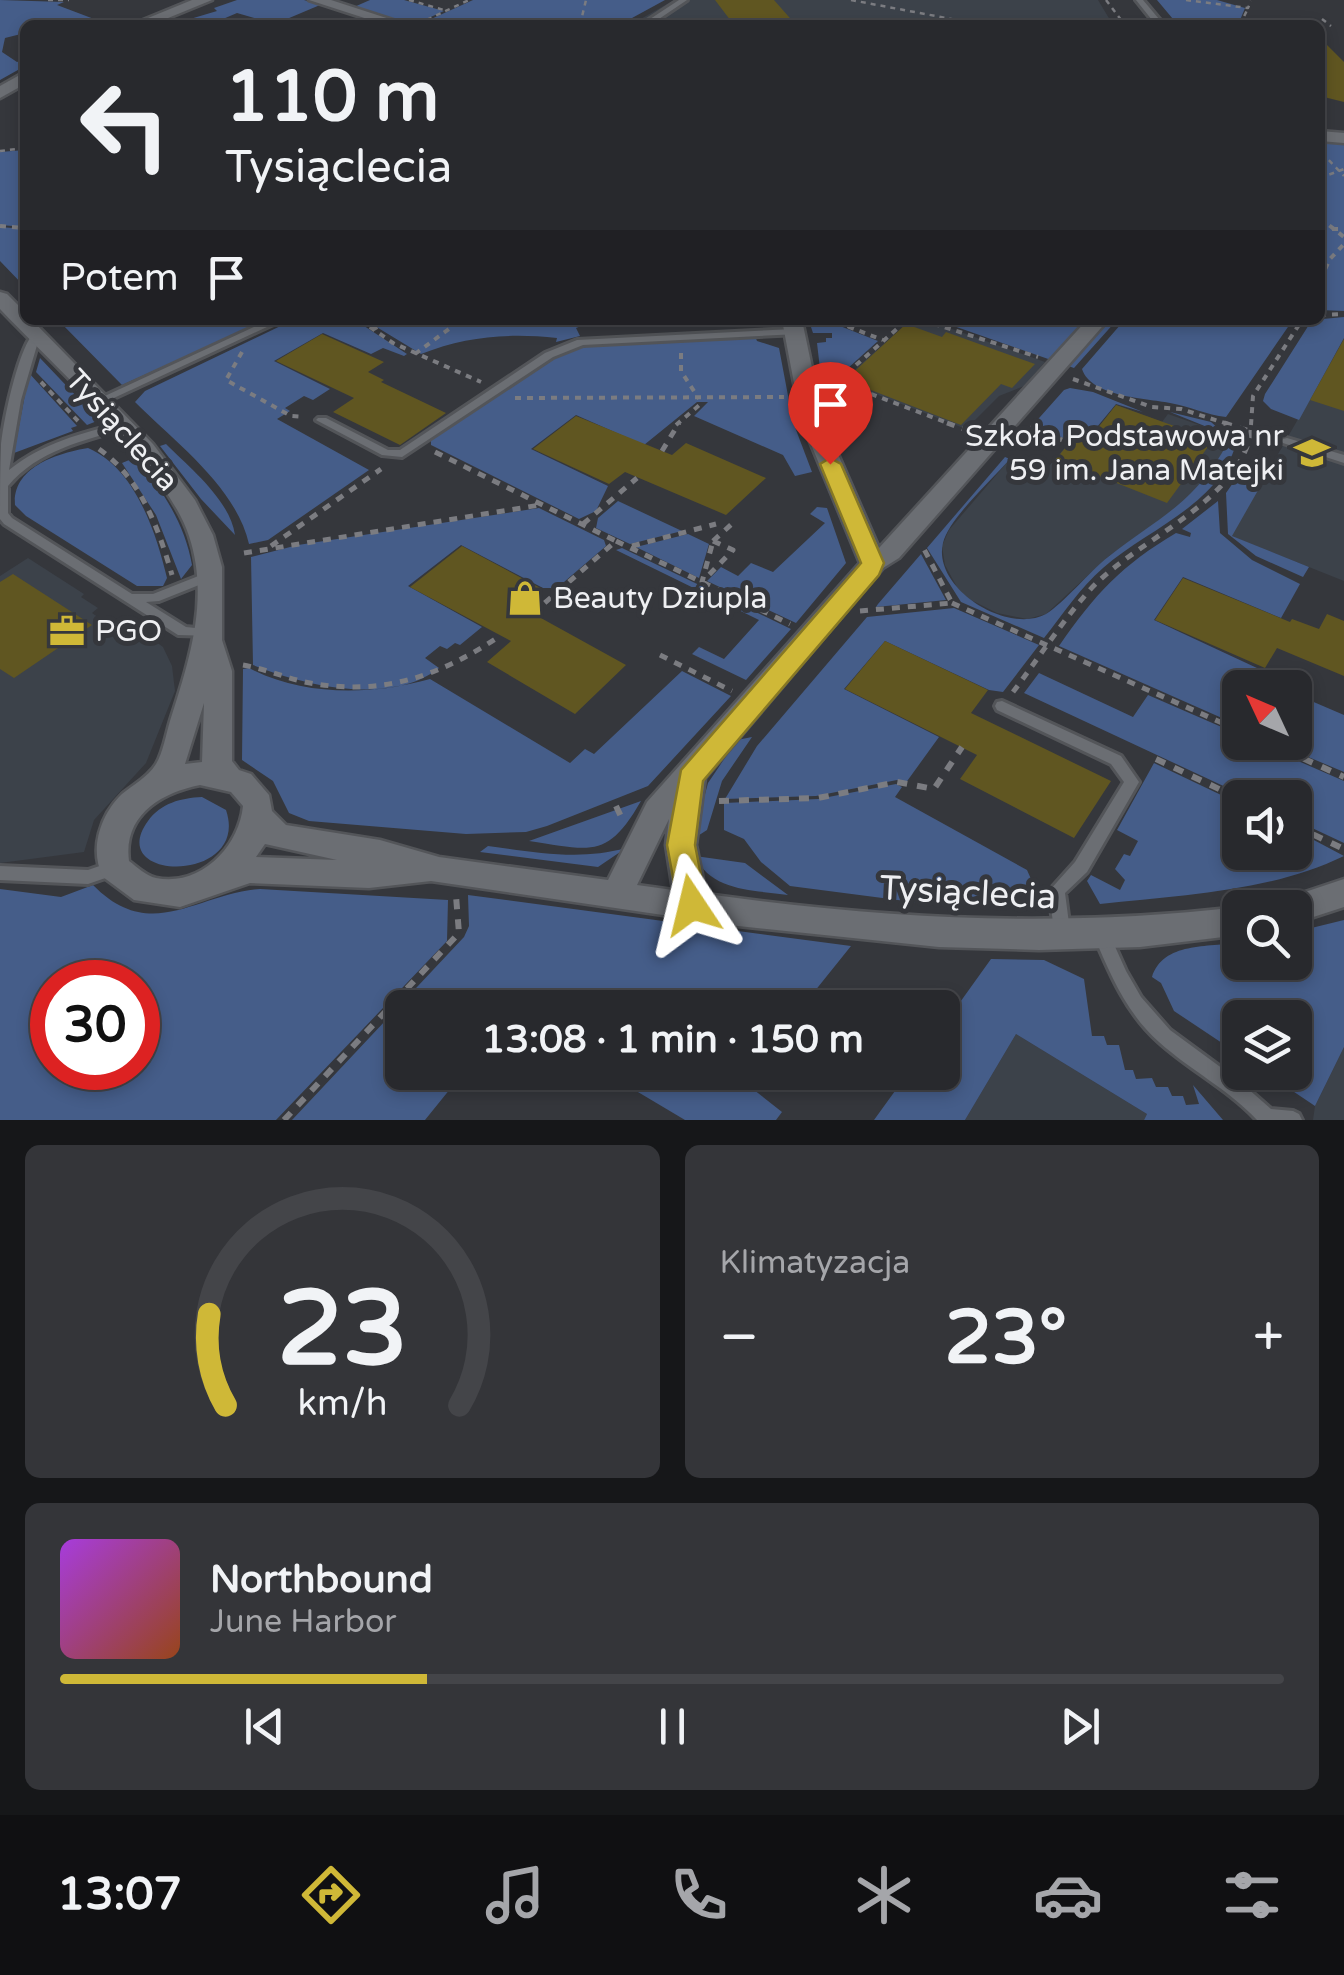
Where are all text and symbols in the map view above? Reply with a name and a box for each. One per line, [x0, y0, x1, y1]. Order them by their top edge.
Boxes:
text: 110 m [225, 56, 439, 140]
icon: left [60, 60, 190, 190]
text: Tysiąclecia [225, 141, 452, 195]
icon: arrive [199, 250, 254, 305]
text: Potem [60, 255, 179, 301]
street label: Tysiąclecia [57, 362, 186, 499]
pin [788, 362, 873, 465]
icon: arrive [803, 377, 858, 432]
place label: Szkoła Podstawowa nr 59 im. Jana Matejki [965, 418, 1284, 489]
school or university icon: Szkoła Podstawowa nr 59 im. Jana Matejki [1293, 434, 1331, 472]
shop icon: Beauty Dziupla [506, 579, 544, 617]
place label: Beauty Dziupla [553, 580, 767, 617]
office icon: PGO [48, 612, 86, 650]
place label: PGO [95, 613, 162, 650]
north arrow [1222, 670, 1312, 760]
map controls [1222, 670, 1312, 1090]
button: sound [1222, 780, 1312, 870]
position arrow [640, 853, 744, 957]
street label: Tysiąclecia [879, 867, 1057, 919]
button: search [1222, 890, 1312, 980]
speed limit sign: 30 [30, 960, 160, 1090]
button: layers [1222, 1000, 1312, 1090]
text: 13:08 · 1 min · 150 m [481, 1017, 864, 1063]
text: Klimatyzacja [720, 1244, 910, 1282]
text: 23 [277, 1268, 408, 1393]
text: 23° [945, 1293, 1067, 1383]
text: − [720, 1305, 759, 1371]
text: + [1253, 1305, 1284, 1371]
text: km/h [297, 1382, 387, 1425]
text: Northbound [210, 1557, 433, 1603]
text: June Harbor [210, 1603, 397, 1641]
icon: previous [237, 1699, 292, 1754]
icon: pause [645, 1699, 700, 1754]
icon: next [1053, 1699, 1108, 1754]
icon: directions [296, 1860, 366, 1930]
icon: music [480, 1860, 550, 1930]
icon: phone [664, 1860, 734, 1930]
icon: climate [849, 1860, 919, 1930]
icon: car [1033, 1860, 1103, 1930]
icon: filters [1217, 1860, 1287, 1930]
text: 13:07 [57, 1868, 182, 1922]

